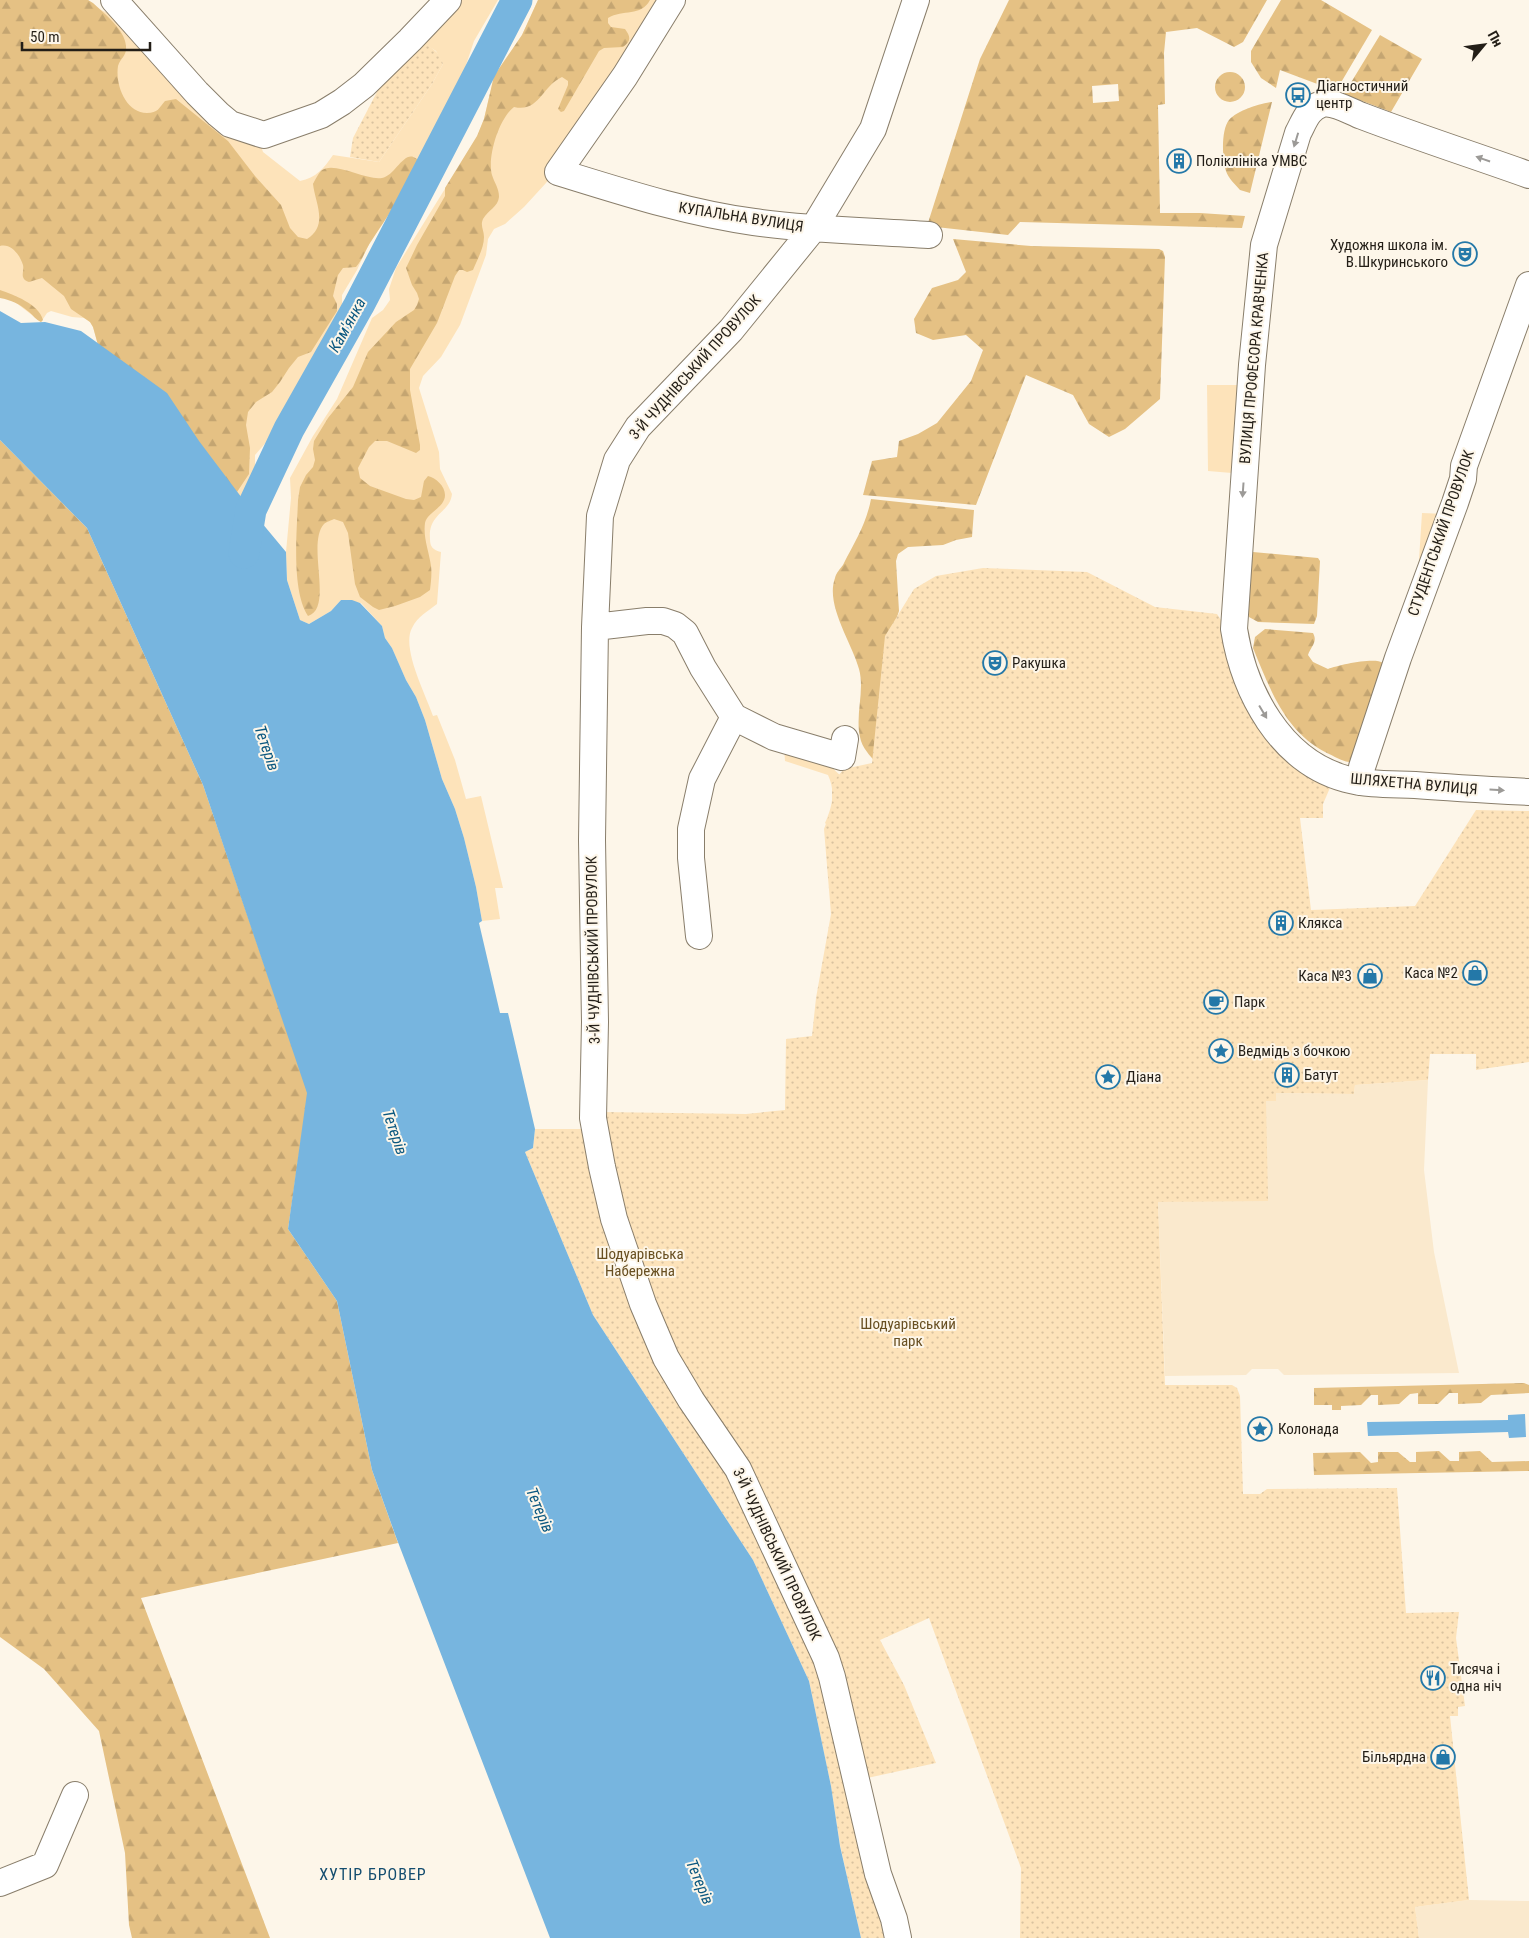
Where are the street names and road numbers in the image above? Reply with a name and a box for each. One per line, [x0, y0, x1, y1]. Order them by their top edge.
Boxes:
street label: КУПАЛЬНА ВУЛИЦЯ [677, 198, 805, 236]
street label: ВУЛИЦЯ ПРОФЕСОРА КРАВЧЕНКА [1236, 251, 1272, 465]
street label: 3-Й ЧУДНІВСЬКИЙ ПРОВУЛОК [625, 291, 765, 443]
street label: СТУДЕНТСЬКИЙ ПРОВУЛОК [1404, 447, 1478, 618]
street label: ШЛЯХЕТНА ВУЛИЦЯ [1350, 769, 1478, 799]
street label: 3-Й ЧУДНІВСЬКИЙ ПРОВУЛОК [582, 855, 604, 1044]
street label: 3-Й ЧУДНІВСЬКИЙ ПРОВУЛОК [729, 1465, 825, 1644]

